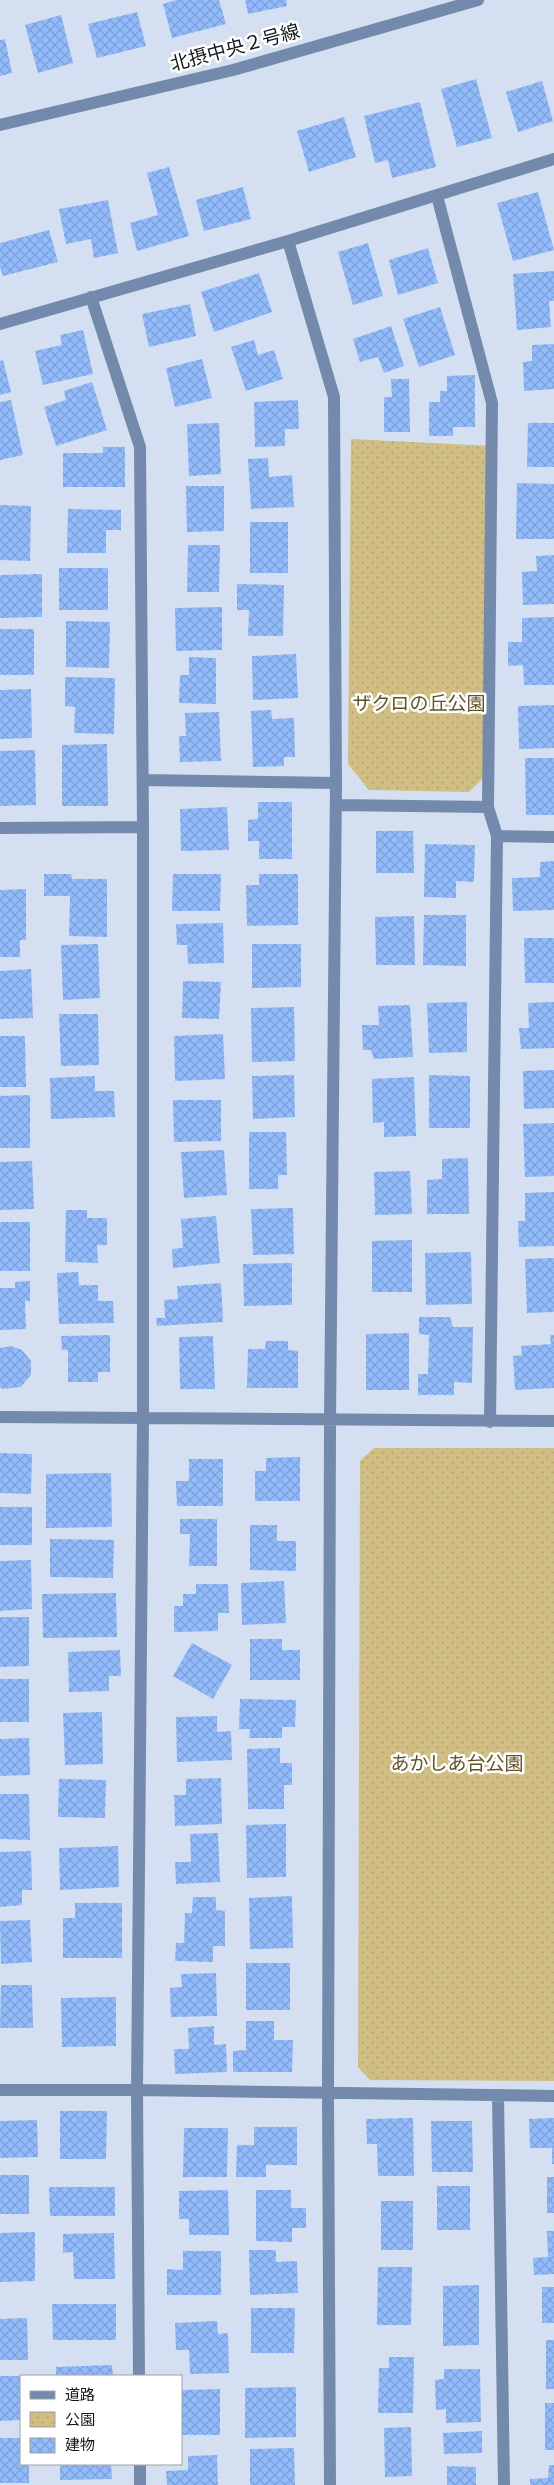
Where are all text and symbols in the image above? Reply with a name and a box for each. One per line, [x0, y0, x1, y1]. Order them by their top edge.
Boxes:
street label: 北摂中央２号線 [168, 19, 302, 77]
park label: ザクロの丘公園 [352, 692, 486, 716]
park label: あかしあ台公園 [390, 1752, 524, 1776]
legend [20, 2375, 182, 2465]
text: 道路 [65, 2386, 95, 2404]
text: 公園 [65, 2411, 95, 2429]
text: 建物 [65, 2436, 95, 2454]

